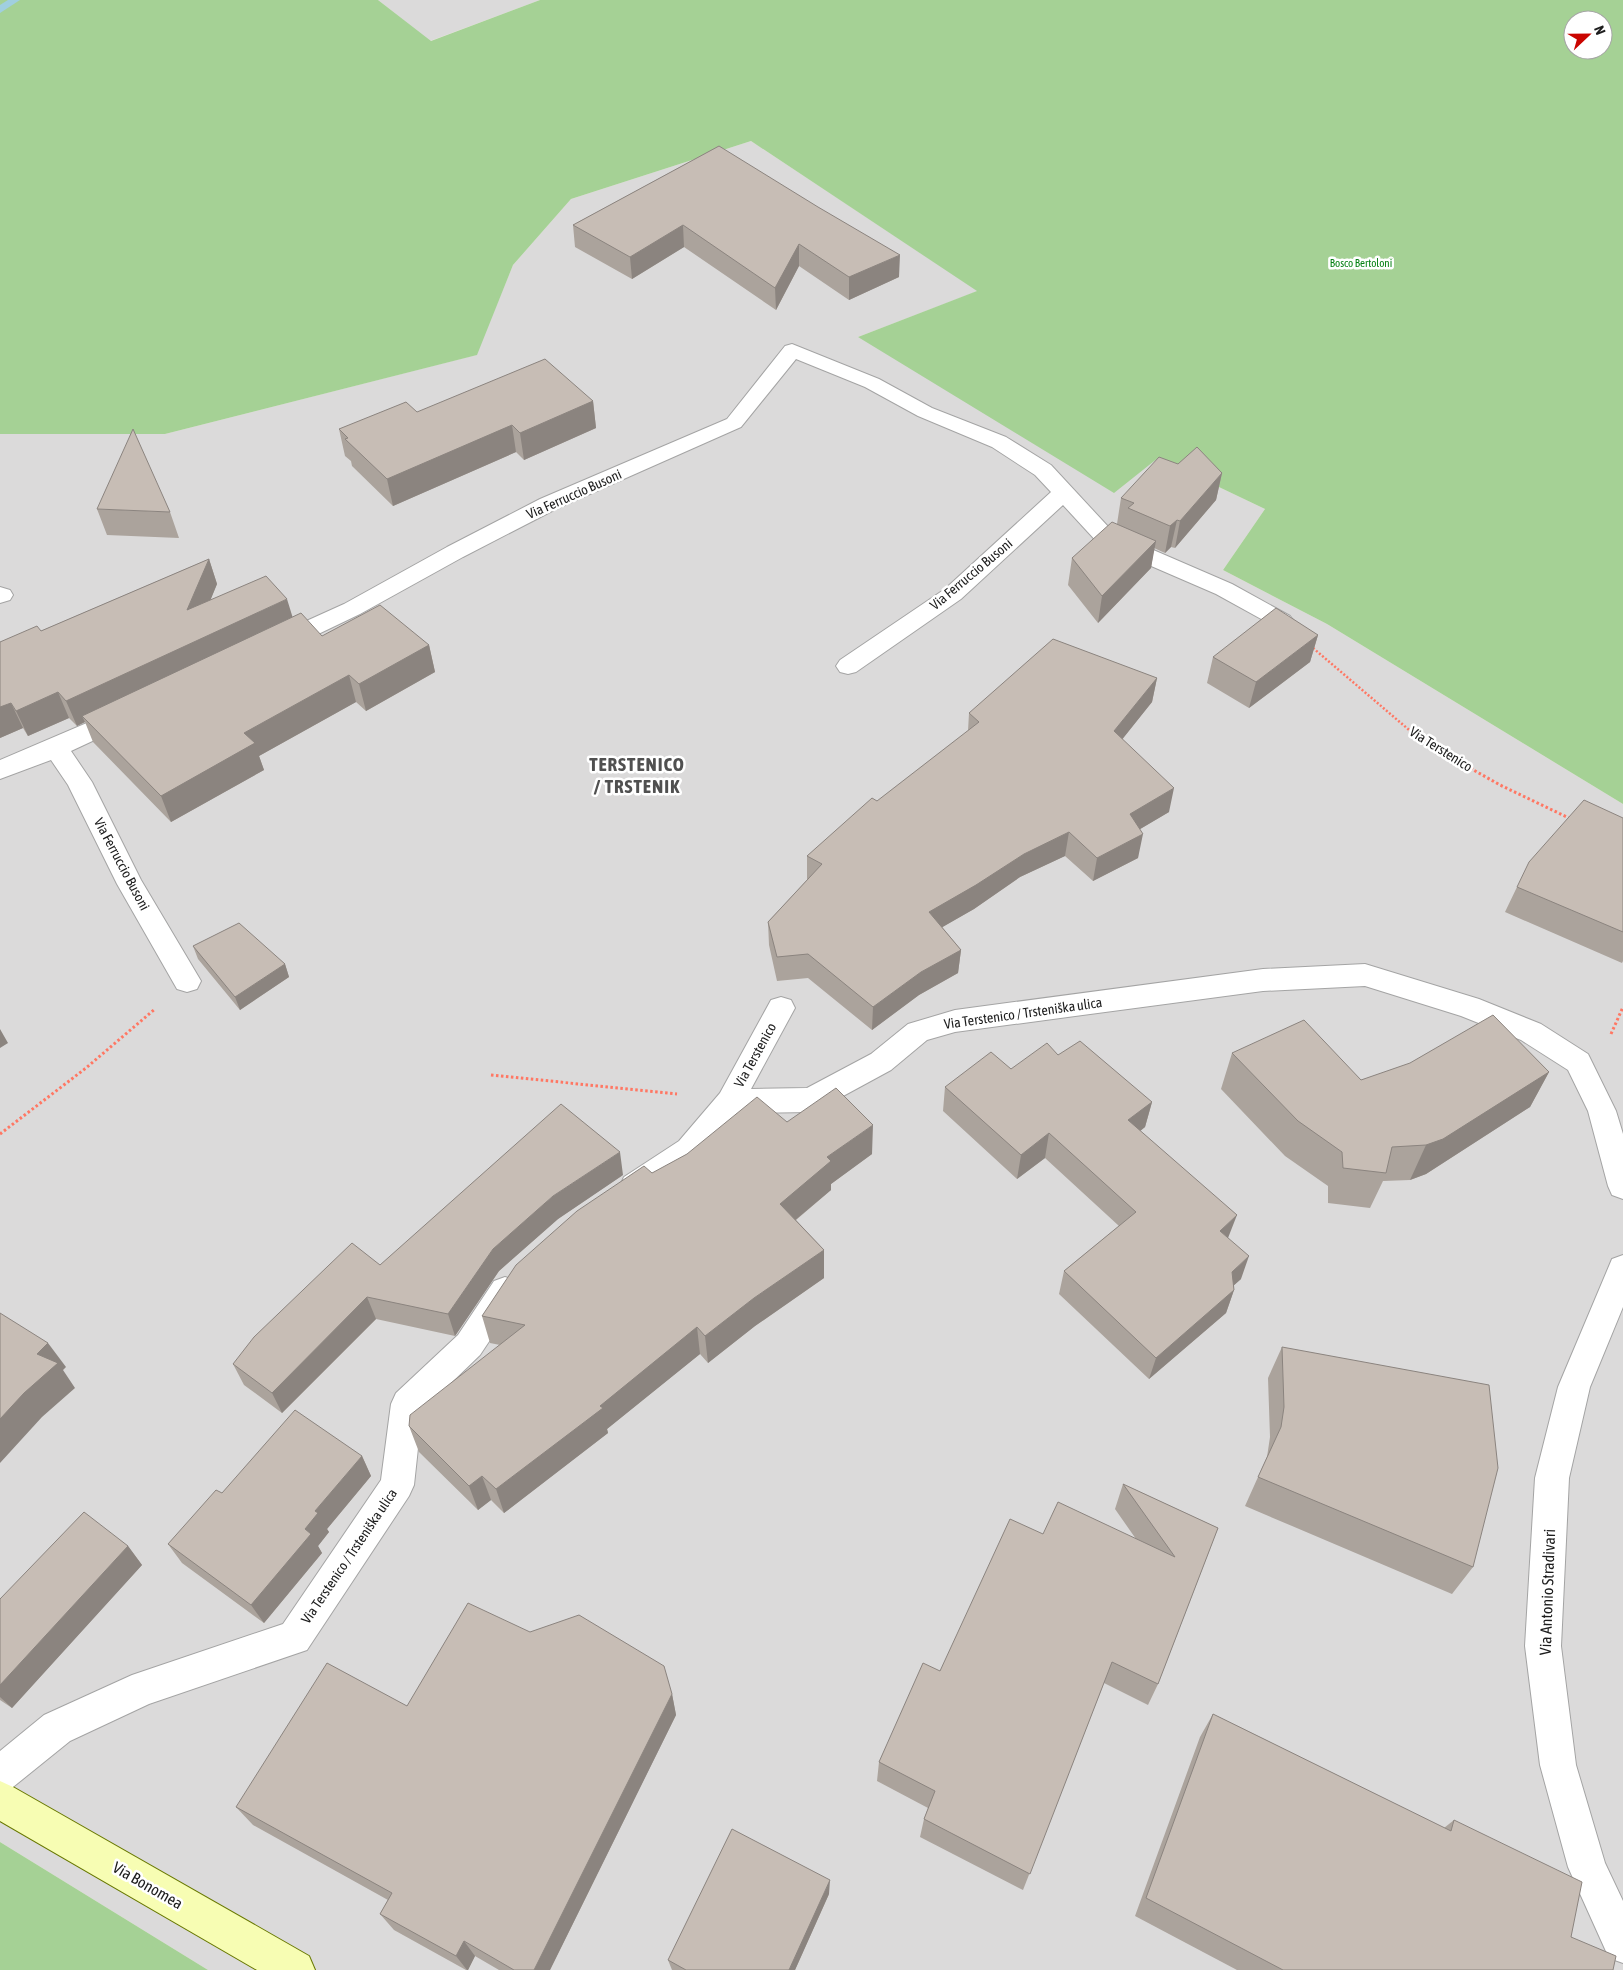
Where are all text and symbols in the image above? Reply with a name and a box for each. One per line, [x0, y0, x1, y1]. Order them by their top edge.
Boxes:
north arrow [1563, 10, 1613, 60]
text: N [1591, 23, 1609, 37]
park label: Bosco Bertoloni [1330, 257, 1392, 269]
street label: Via Ferruccio Busoni [524, 466, 624, 522]
street label: Via Ferruccio Busoni [927, 535, 1015, 613]
street label: Via Terstenico [1407, 723, 1475, 775]
district label: TERSTENICO / TRSTENIK [589, 753, 685, 797]
street label: Via Ferruccio Busoni [91, 815, 153, 913]
street label: Via Terstenico / Trsteniška ulica [943, 994, 1103, 1032]
street label: Via Terstenico [731, 1020, 779, 1090]
street label: Via Terstenico / Trsteniška ulica [298, 1485, 400, 1627]
street label: Via Antonio Stradivari [1536, 1528, 1558, 1656]
street label: Via Bonomea [110, 1858, 186, 1912]

